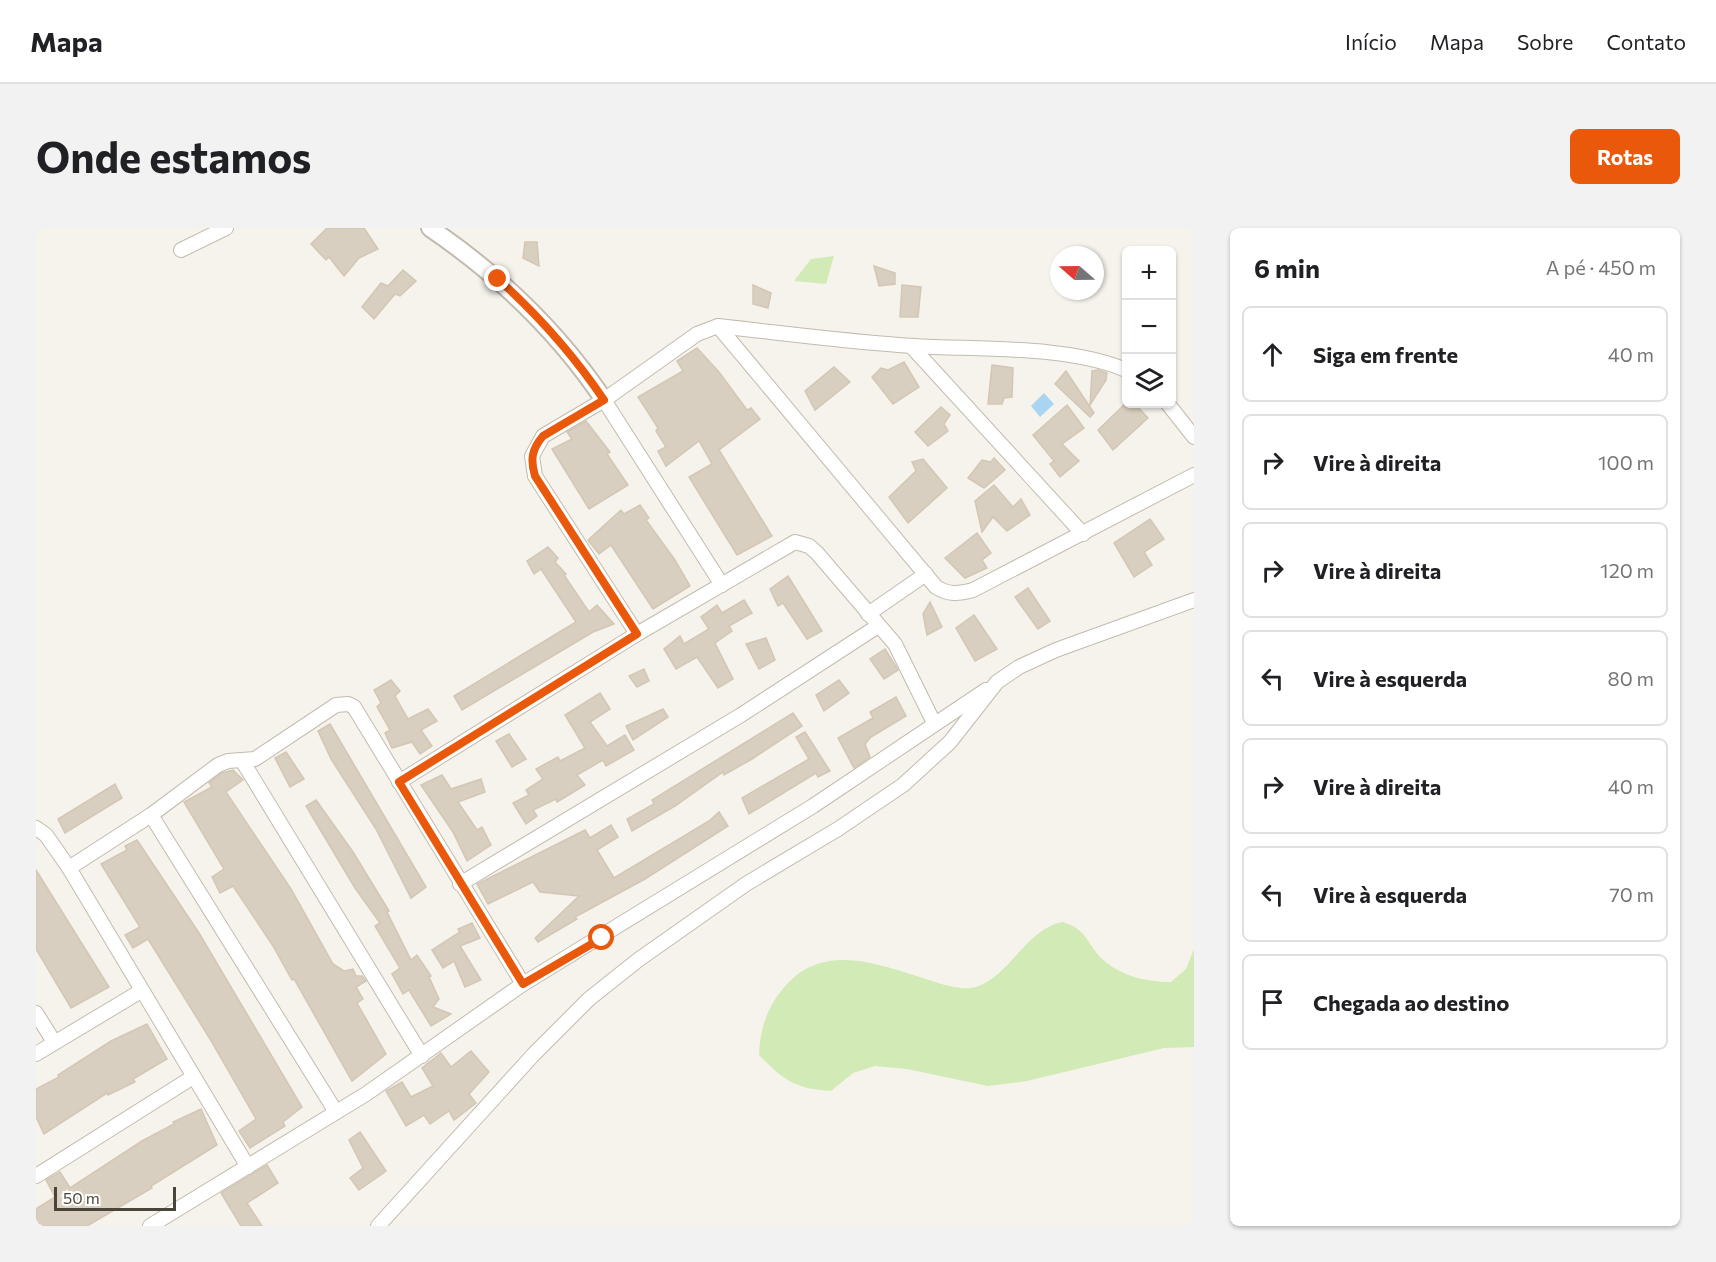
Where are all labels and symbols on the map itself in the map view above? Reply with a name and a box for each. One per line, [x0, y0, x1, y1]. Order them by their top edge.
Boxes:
north arrow [1050, 246, 1104, 300]
route end [484, 265, 510, 291]
route start [588, 924, 614, 950]
scale bar [54, 1184, 176, 1212]

